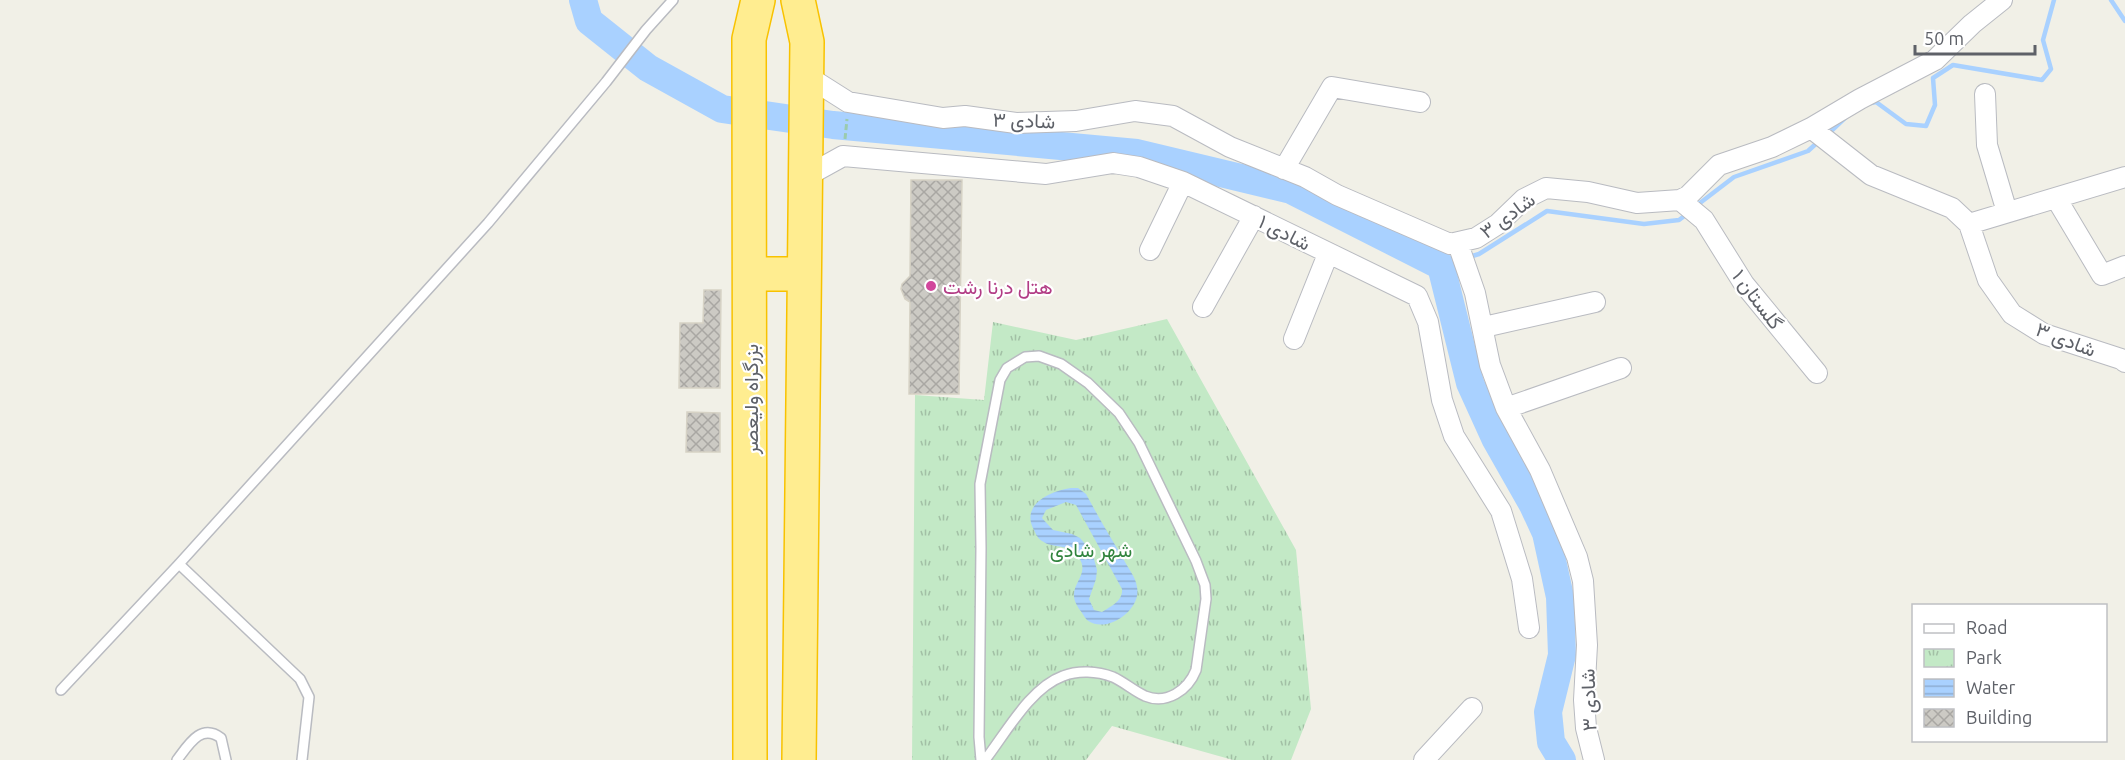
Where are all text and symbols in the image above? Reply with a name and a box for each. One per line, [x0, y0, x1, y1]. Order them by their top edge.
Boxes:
scale bar [1915, 18, 2035, 56]
text: 50 m [1924, 28, 1964, 48]
street label: شادی ۳ [992, 107, 1056, 134]
street label: شادی ۳ [1475, 187, 1540, 243]
street label: شادی ۱ [1255, 209, 1315, 256]
street label: گلستان ۱ [1728, 265, 1788, 334]
place label: هتل درنا رشت [943, 275, 1053, 300]
marker: هتل درنا رشت [924, 279, 938, 293]
street label: شادی ۳ [2032, 317, 2099, 362]
street label: بزرگراه ولیعصر [739, 344, 764, 455]
park label: شهر شادی [1050, 538, 1132, 563]
legend [1912, 604, 2107, 742]
text: Road [1966, 617, 2008, 637]
text: Park [1966, 647, 2002, 667]
street label: شادی ۳ [1575, 668, 1602, 732]
text: Water [1966, 677, 2016, 697]
text: Building [1966, 707, 2032, 727]

